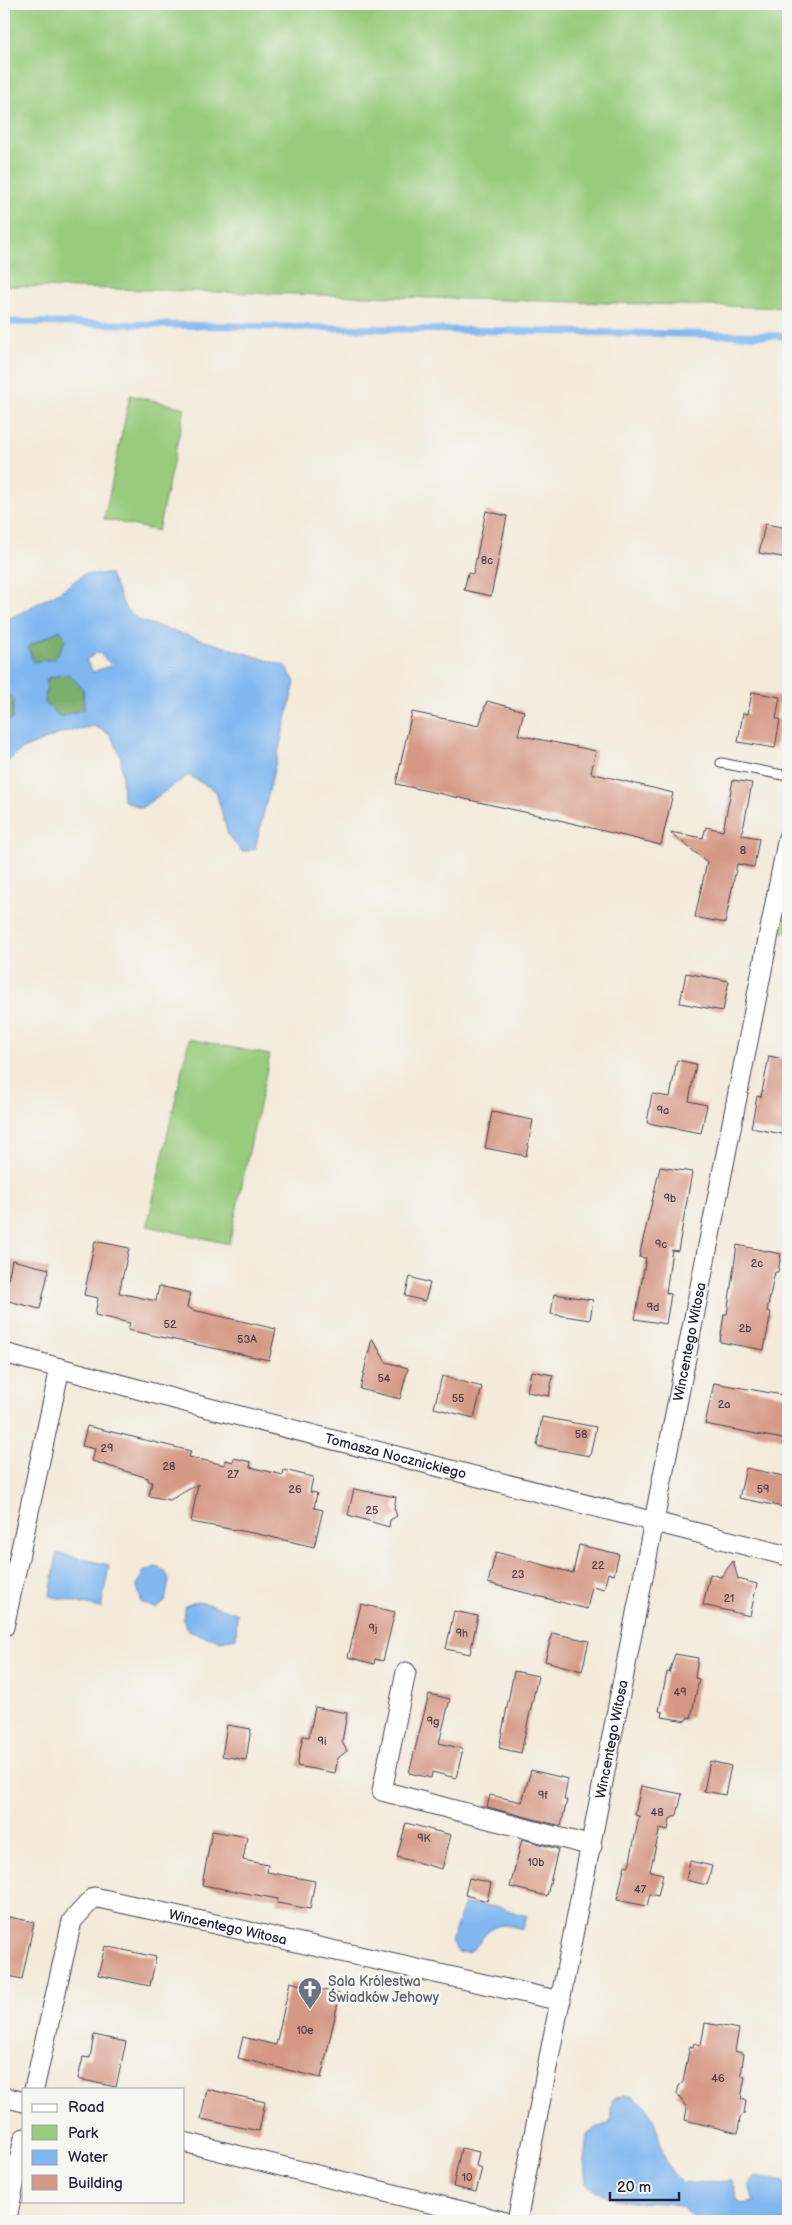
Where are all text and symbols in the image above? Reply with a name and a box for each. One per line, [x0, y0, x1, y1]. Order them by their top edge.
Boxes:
house number: 8c [481, 554, 493, 567]
house number: 8 [740, 844, 746, 857]
house number: 9a [657, 1104, 669, 1117]
house number: 9b [664, 1192, 676, 1205]
house number: 9c [655, 1238, 667, 1251]
house number: 2c [751, 1257, 763, 1270]
street label: Wincentego Witosa [670, 1281, 710, 1403]
house number: 9d [647, 1301, 659, 1314]
house number: 52 [164, 1318, 177, 1331]
house number: 2b [739, 1322, 751, 1335]
house number: 53A [237, 1333, 257, 1346]
house number: 54 [377, 1372, 391, 1385]
house number: 55 [452, 1392, 464, 1405]
house number: 2a [718, 1398, 730, 1411]
house number: 58 [575, 1428, 587, 1441]
street label: Tomasza Nocznickiego [323, 1430, 468, 1483]
house number: 29 [101, 1442, 113, 1455]
house number: 28 [163, 1460, 175, 1473]
house number: 27 [227, 1468, 240, 1481]
house number: 26 [288, 1483, 302, 1496]
house number: 59 [757, 1483, 769, 1496]
house number: 25 [366, 1504, 378, 1517]
house number: 22 [592, 1559, 605, 1572]
house number: 23 [511, 1568, 525, 1581]
house number: 21 [724, 1592, 734, 1605]
house number: 9j [369, 1622, 377, 1635]
house number: 9h [456, 1627, 468, 1640]
street label: Wincentego Witosa [592, 1678, 632, 1800]
house number: 49 [673, 1686, 687, 1699]
house number: 9g [427, 1715, 439, 1728]
house number: 9i [318, 1735, 326, 1748]
house number: 9f [538, 1789, 548, 1802]
house number: 48 [650, 1806, 664, 1819]
house number: 9K [417, 1832, 432, 1845]
house number: 10b [528, 1856, 544, 1869]
house number: 47 [634, 1883, 647, 1896]
street label: Wincentego Witosa [167, 1906, 289, 1949]
place label: Sala Królestwa Świadków Jehowy [328, 1973, 440, 2006]
church icon: Sala Królestwa Świadków Jehowy [297, 1976, 323, 2010]
house number: 10e [296, 2024, 314, 2037]
house number: 46 [711, 2072, 725, 2085]
legend [22, 2088, 185, 2202]
text: Road [68, 2098, 104, 2117]
text: Park [68, 2124, 99, 2143]
text: Water [68, 2148, 108, 2167]
scale bar [610, 2170, 678, 2202]
house number: 10 [462, 2171, 473, 2184]
text: Building [68, 2174, 123, 2193]
text: 20 m [617, 2178, 651, 2197]

